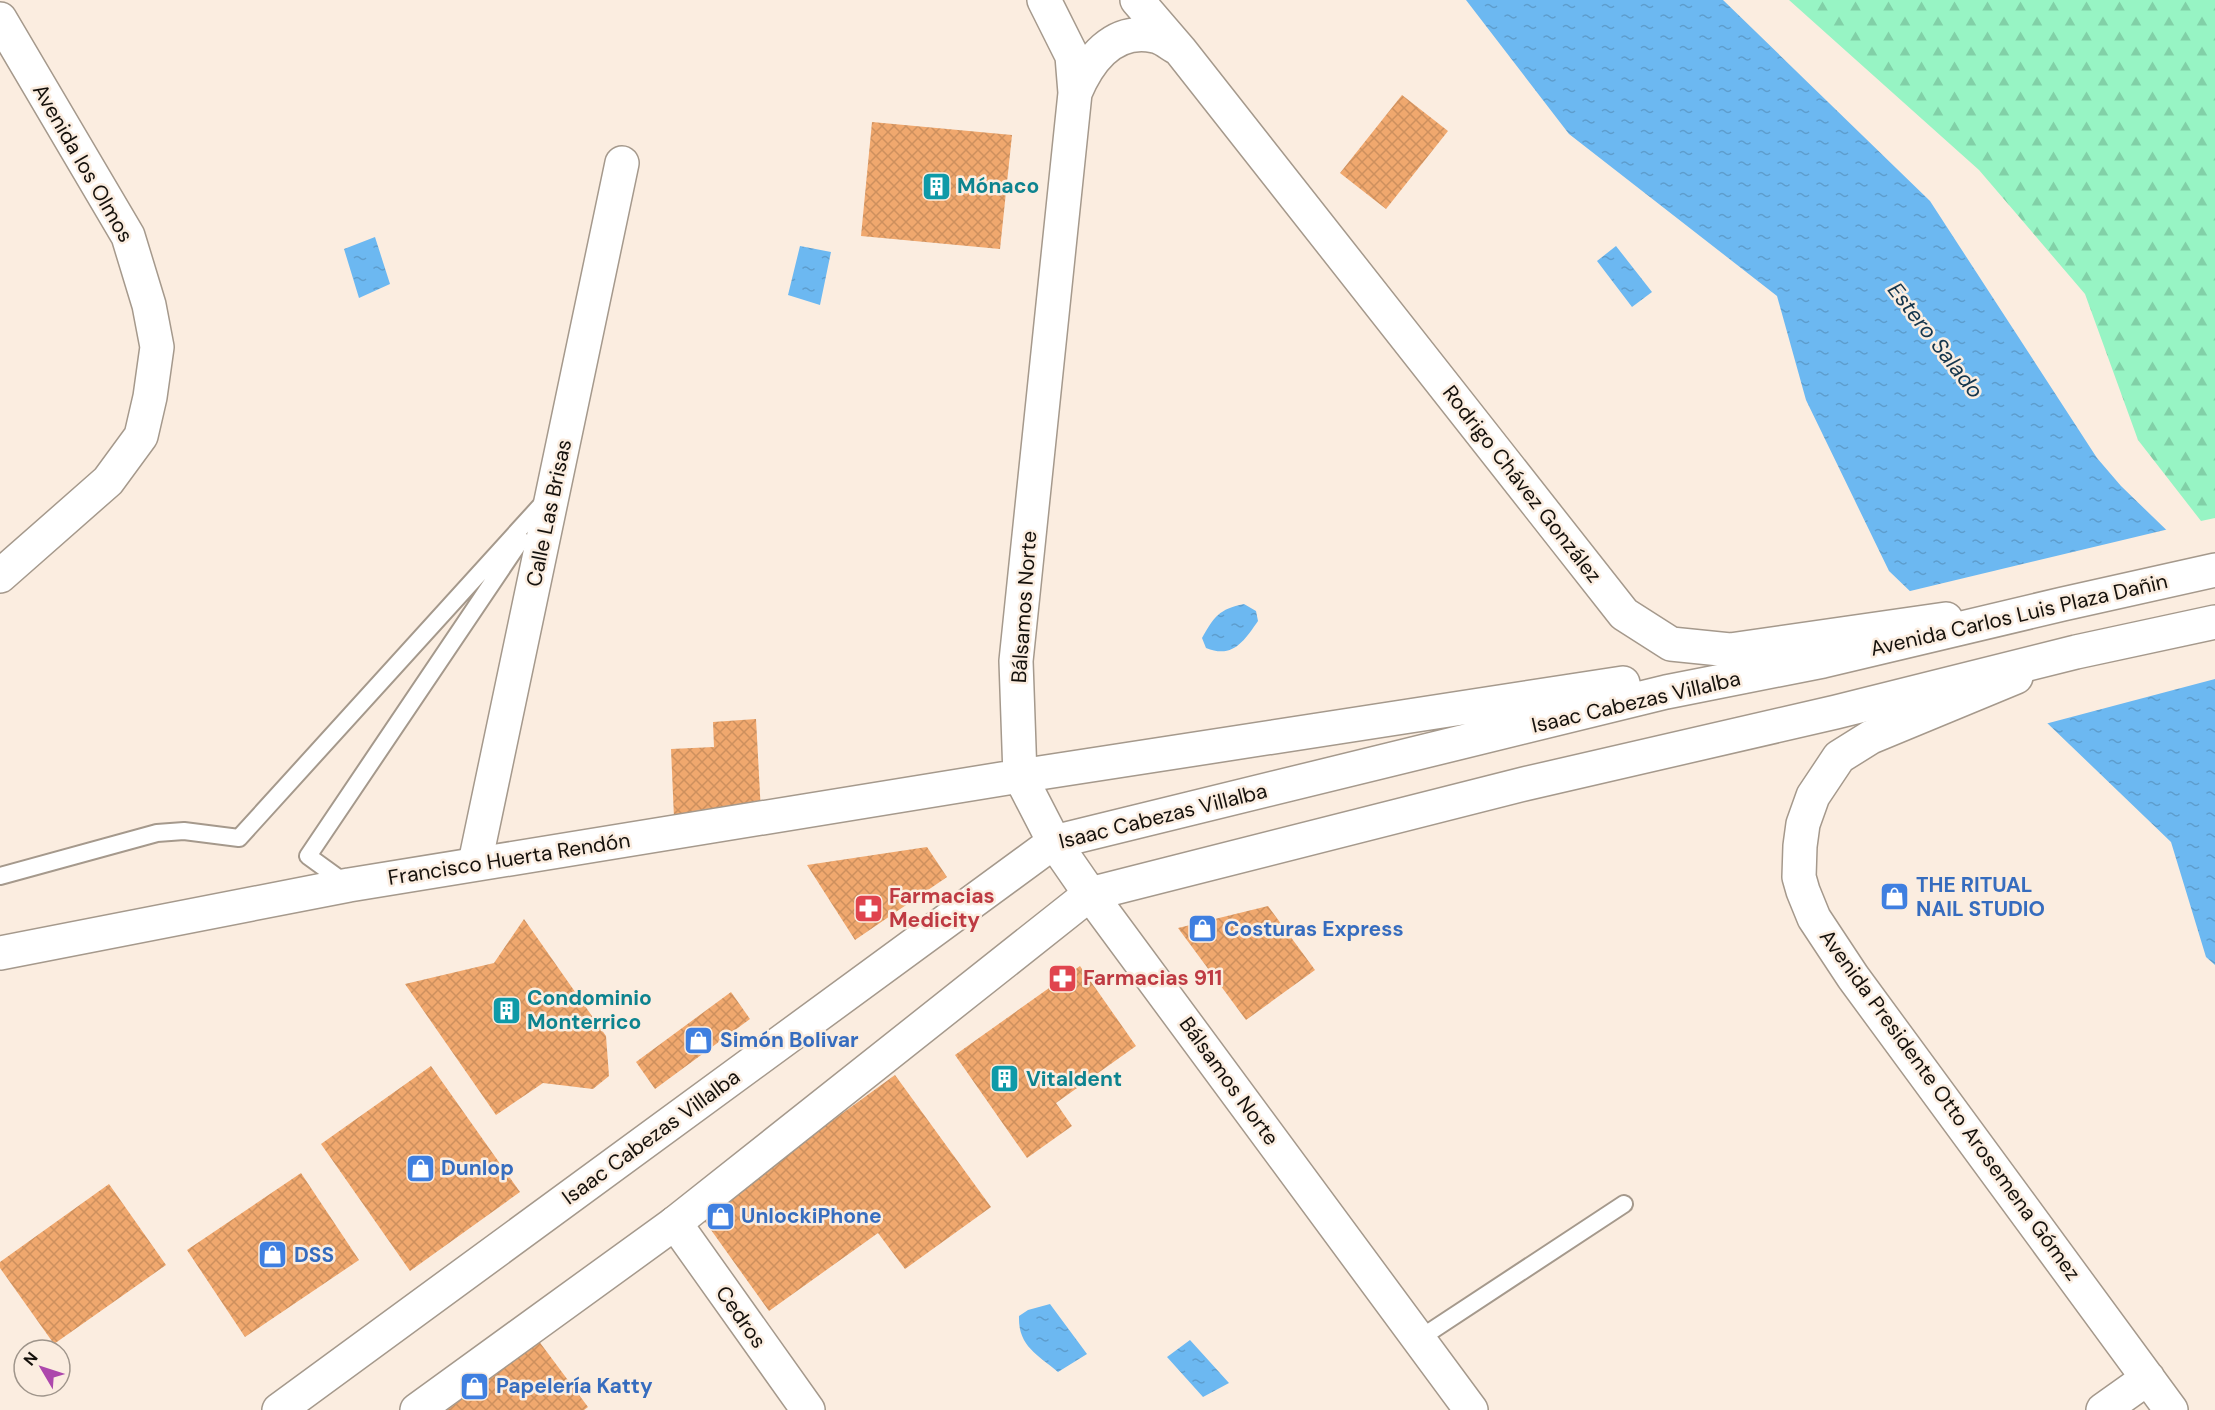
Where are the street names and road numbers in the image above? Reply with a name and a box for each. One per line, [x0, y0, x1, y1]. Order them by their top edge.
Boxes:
street label: Avenida los Olmos [26, 79, 140, 247]
street label: Rodrigo Chávez González [1436, 380, 1608, 588]
street label: Calle Las Brisas [520, 437, 578, 589]
street label: Bálsamos Norte [1005, 530, 1043, 684]
street label: Avenida Carlos Luis Plaza Dañin [1868, 567, 2170, 663]
street label: Isaac Cabezas Villalba [1529, 664, 1743, 740]
street label: Isaac Cabezas Villalba [1056, 777, 1270, 855]
street label: Francisco Huerta Rendón [386, 826, 632, 892]
street label: Avenida Presidente Otto Arosemena Gómez [1813, 924, 2087, 1286]
street label: Bálsamos Norte [1173, 1011, 1285, 1151]
street label: Isaac Cabezas Villalba [556, 1063, 746, 1211]
street label: Cedros [709, 1280, 773, 1354]

